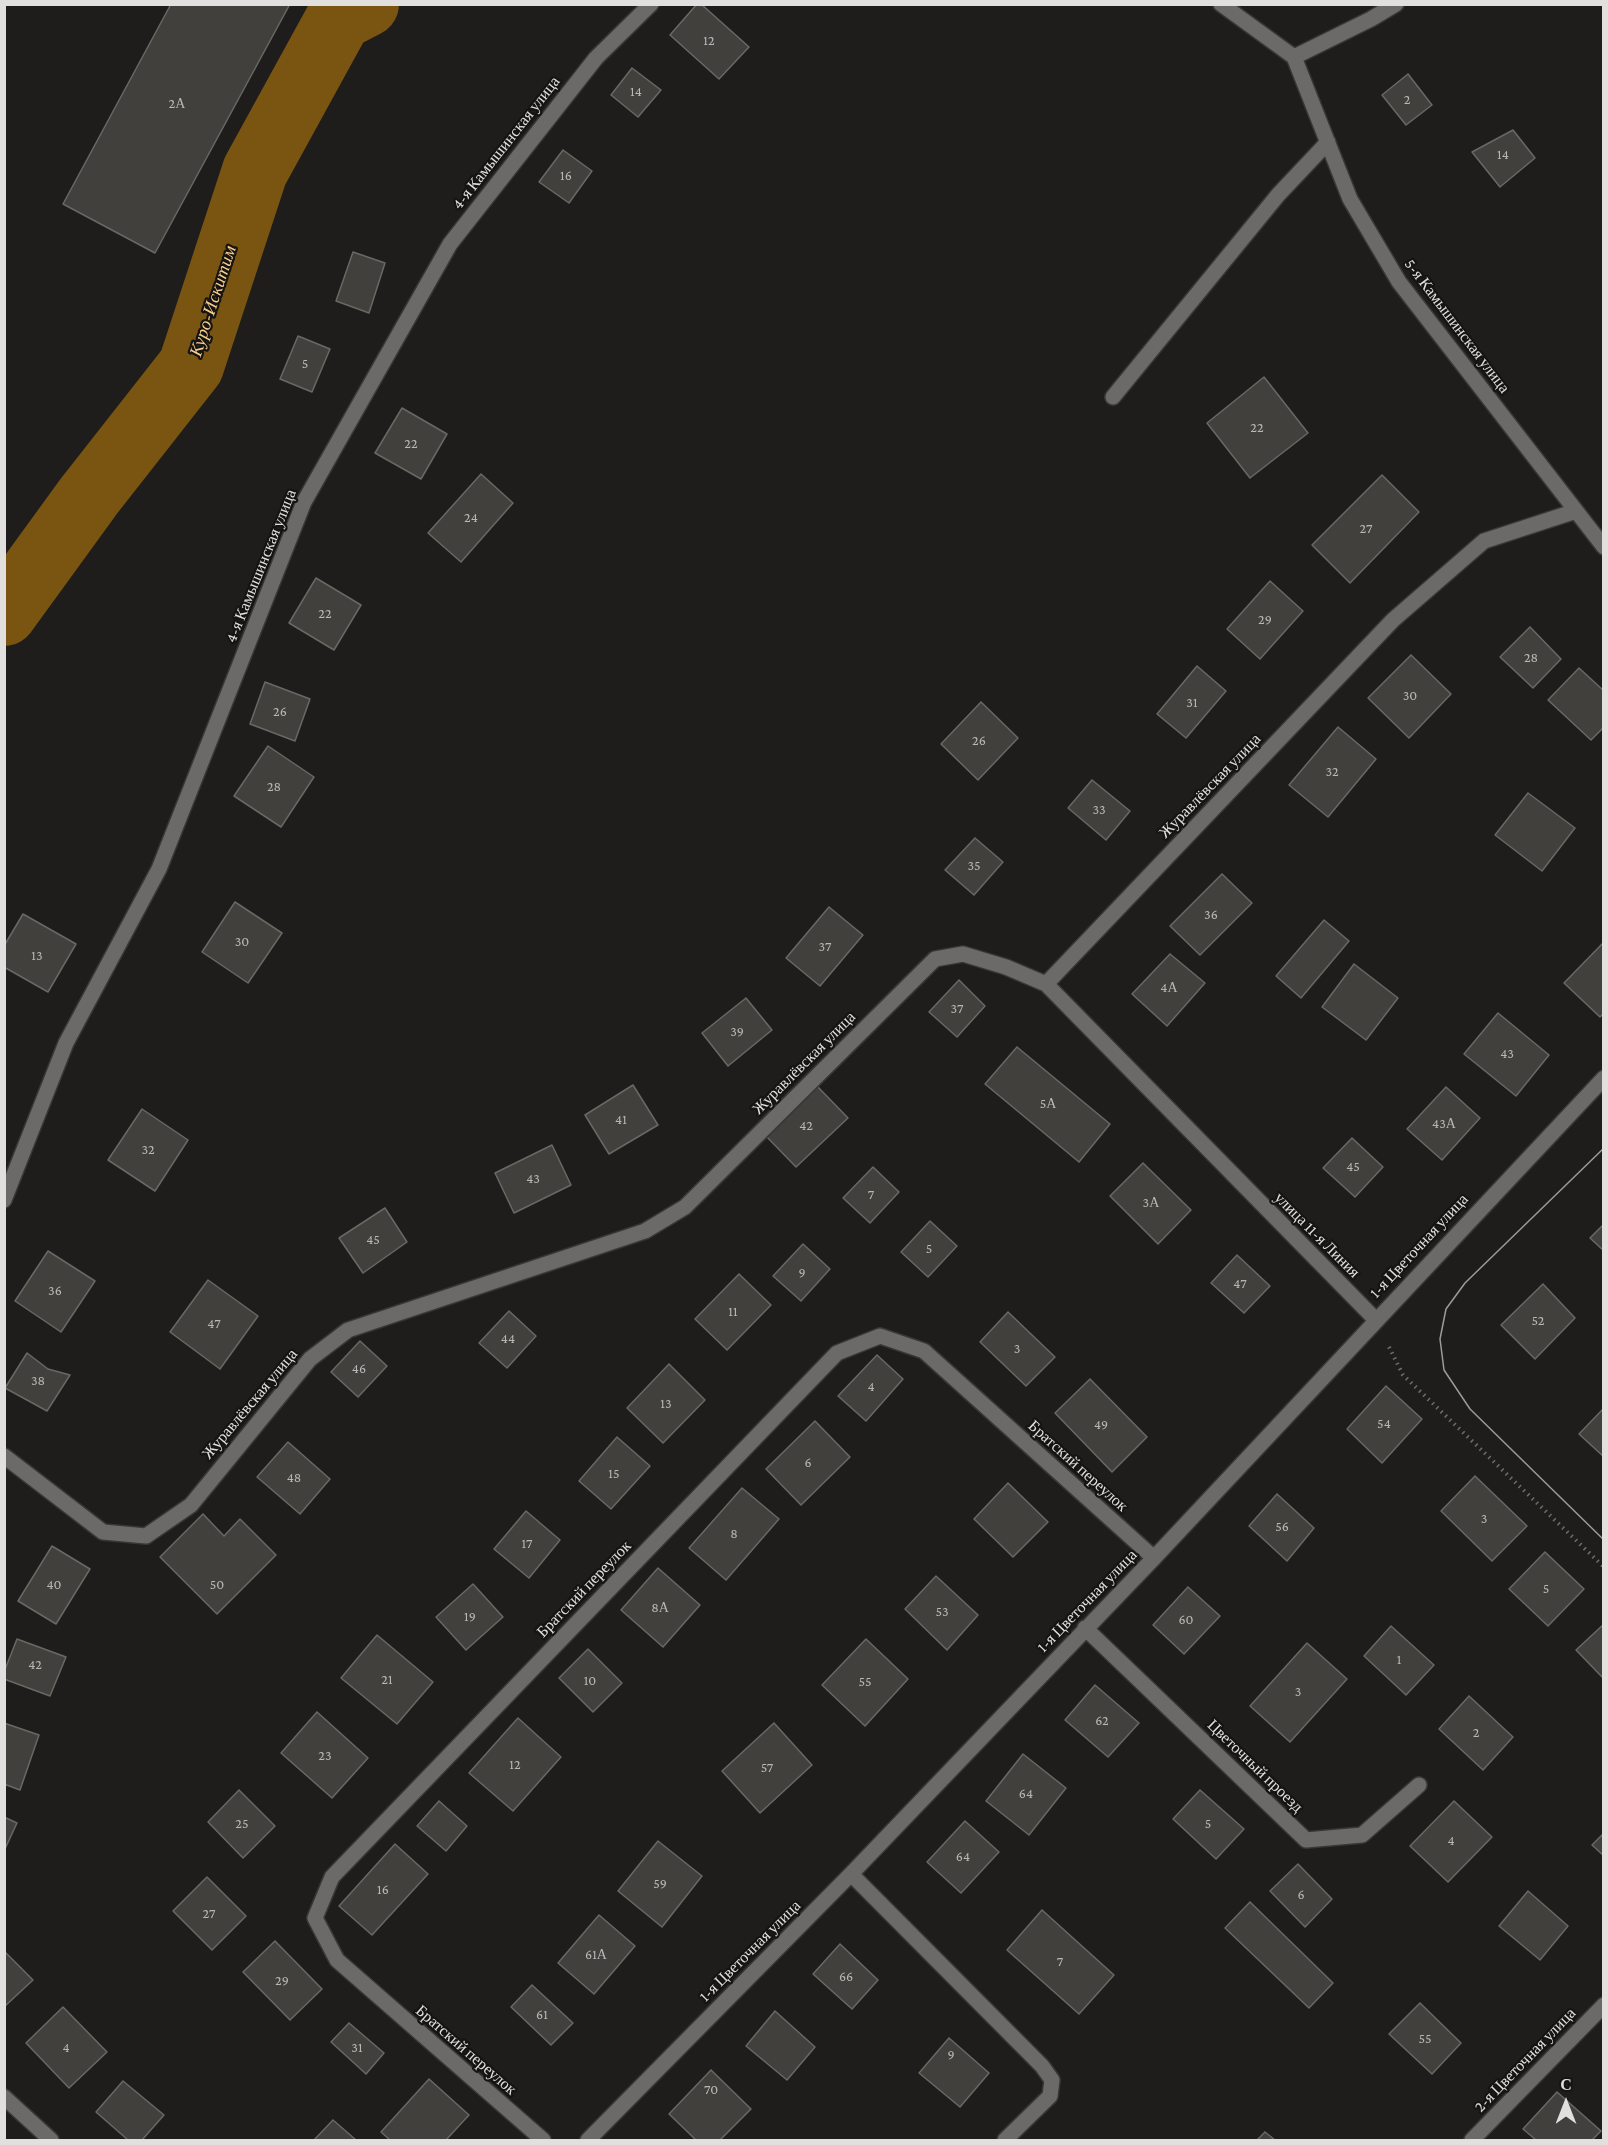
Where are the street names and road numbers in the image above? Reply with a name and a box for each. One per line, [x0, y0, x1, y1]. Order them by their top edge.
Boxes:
street label: 4-я Камышинская улица [448, 73, 564, 213]
street label: 5-я Камышинская улица [1400, 255, 1514, 397]
street label: 4-я Камышинская улица [221, 486, 301, 646]
street label: Журавлёвская улица [1155, 730, 1265, 842]
street label: Журавлёвская улица [748, 1007, 860, 1119]
street label: улица 11-я Линия [1270, 1188, 1364, 1282]
street label: 1-я Цветочная улица [1366, 1190, 1472, 1302]
street label: Журавлёвская улица [198, 1345, 302, 1463]
street label: Братский переулок [1024, 1416, 1132, 1516]
street label: Братский переулок [533, 1536, 635, 1642]
street label: 1-я Цветочная улица [1033, 1546, 1141, 1656]
street label: Цветочный проезд [1203, 1715, 1307, 1817]
street label: 1-я Цветочная улица [695, 1896, 805, 2006]
street label: Братский переулок [412, 2001, 520, 2099]
street label: 2-я Цветочная улица [1470, 2004, 1580, 2116]

